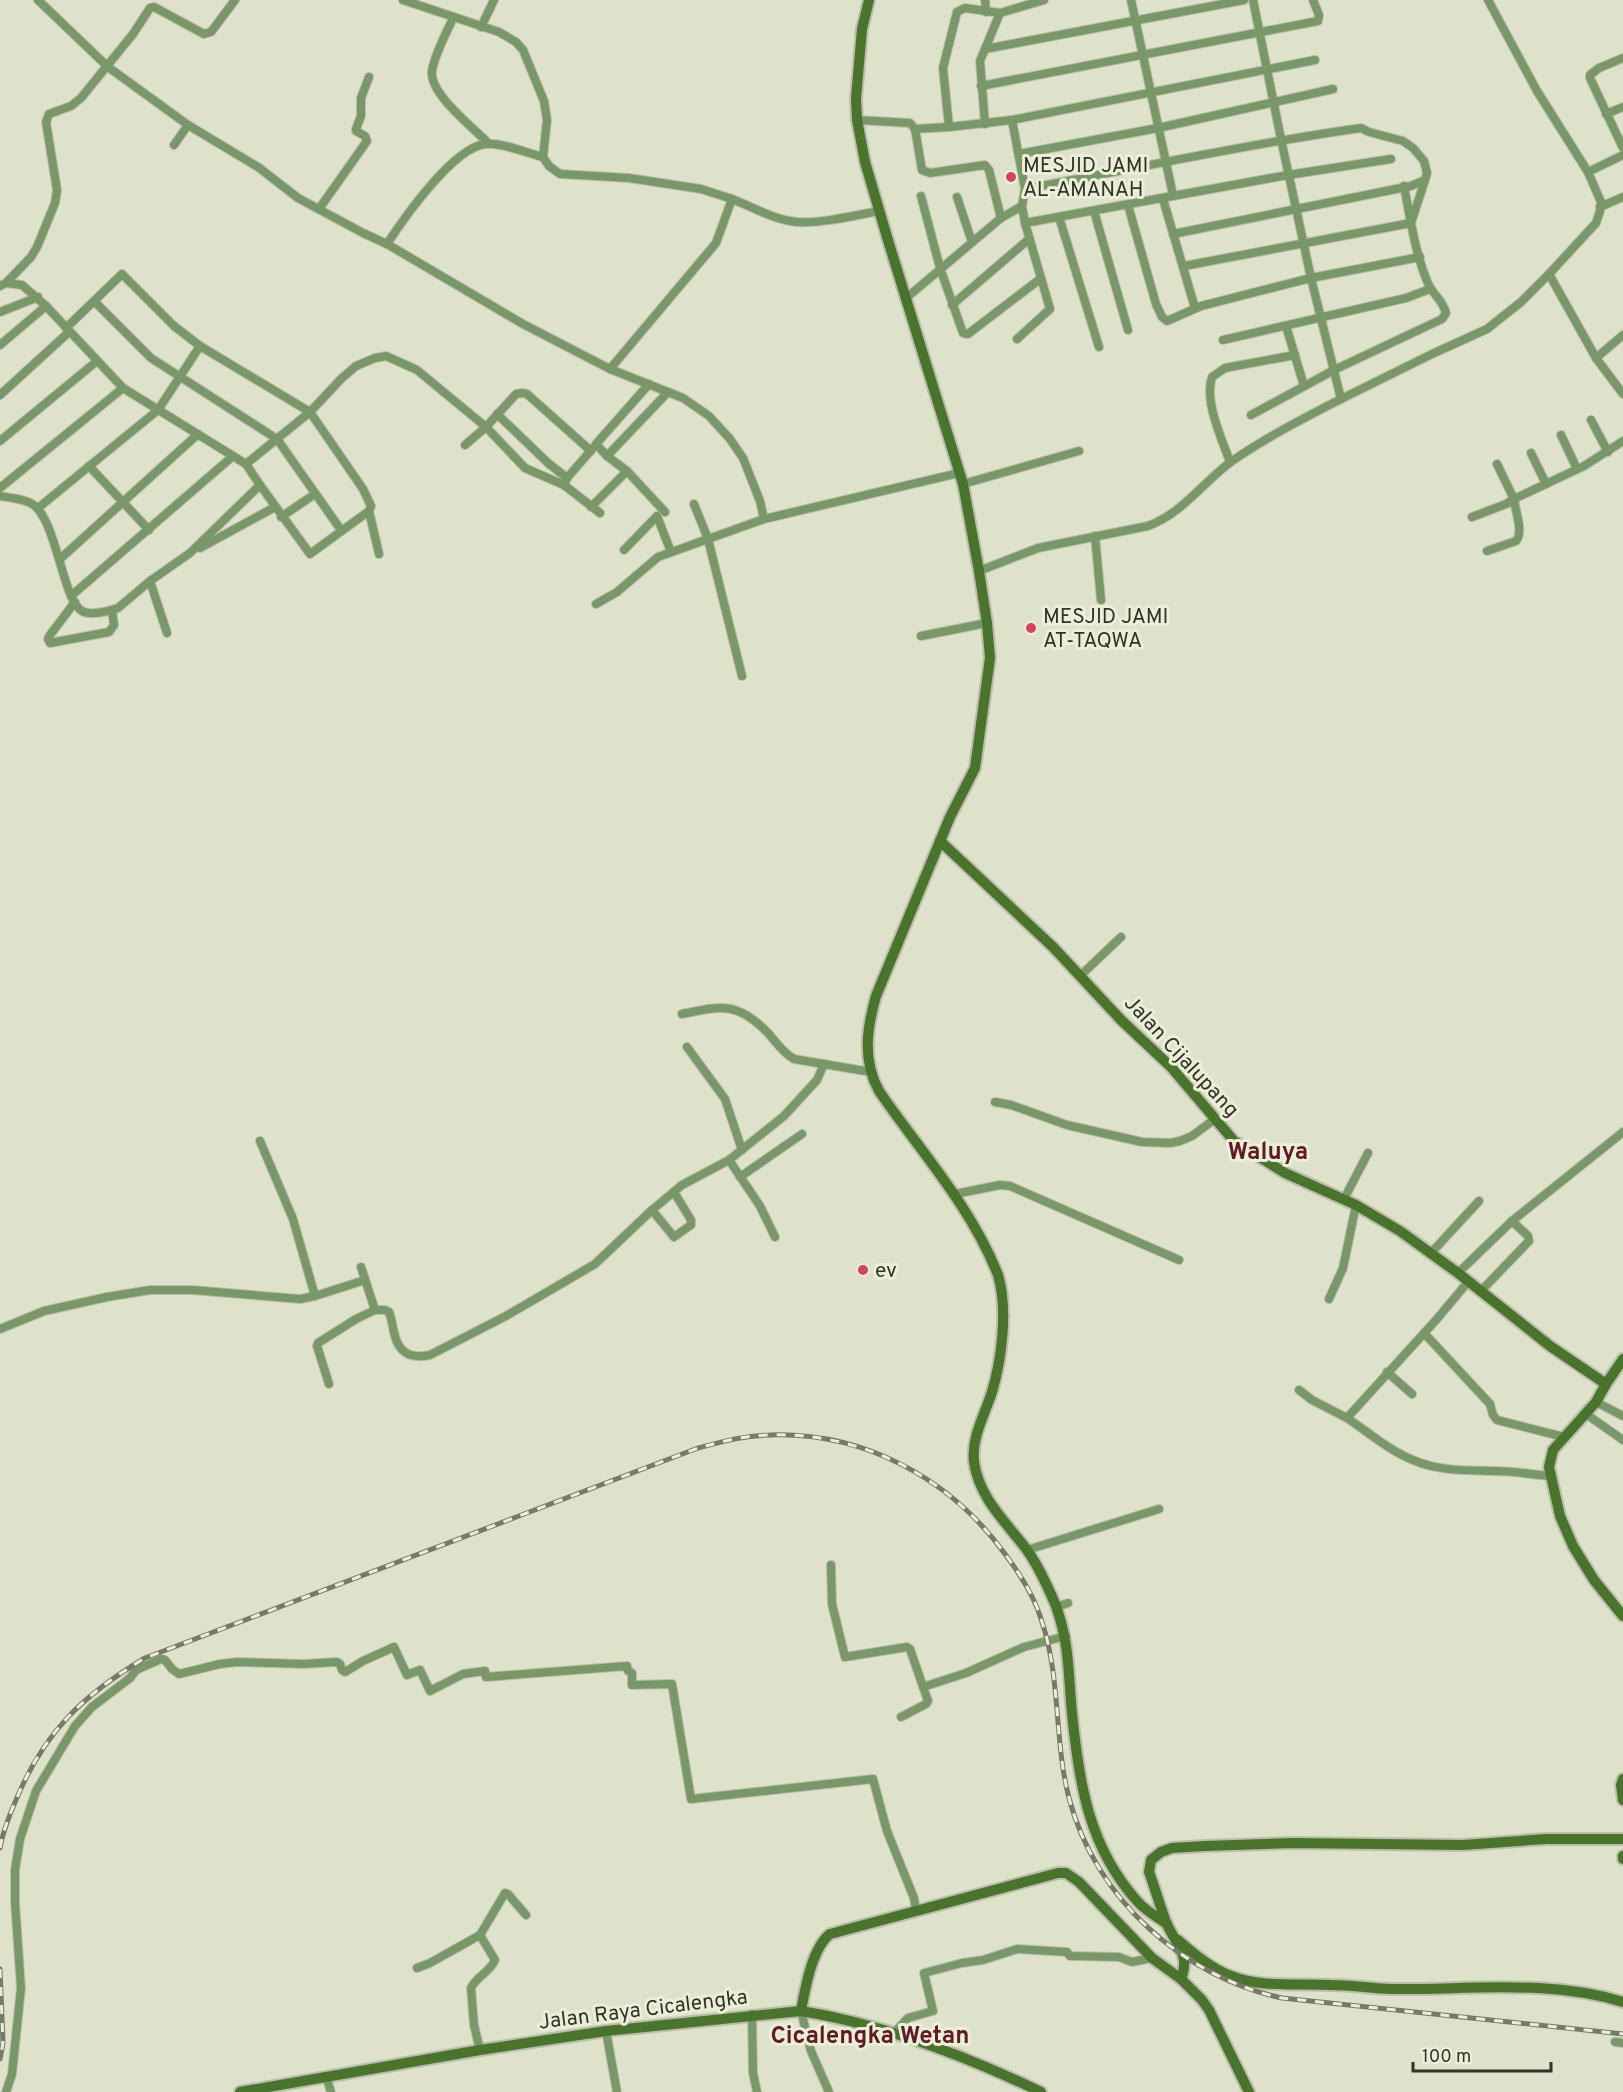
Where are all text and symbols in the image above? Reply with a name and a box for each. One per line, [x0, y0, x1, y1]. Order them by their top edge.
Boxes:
place label: MESJID JAMI AL-AMANAH [1023, 153, 1148, 204]
marker: MESJID JAMI AL-AMANAH [1004, 170, 1018, 184]
place label: MESJID JAMI AT-TAQWA [1043, 604, 1168, 655]
marker: MESJID JAMI AT-TAQWA [1024, 621, 1038, 635]
street label: Jalan Cijalupang [1118, 990, 1244, 1124]
district label: Waluya [1228, 1138, 1308, 1168]
place label: ev [875, 1258, 897, 1285]
marker: ev [856, 1263, 870, 1277]
street label: Jalan Raya Cicalengka [537, 1984, 749, 2037]
district label: Cicalengka Wetan [771, 2022, 970, 2052]
scale bar [1413, 2035, 1551, 2073]
text: 100 m [1422, 2046, 1471, 2069]

